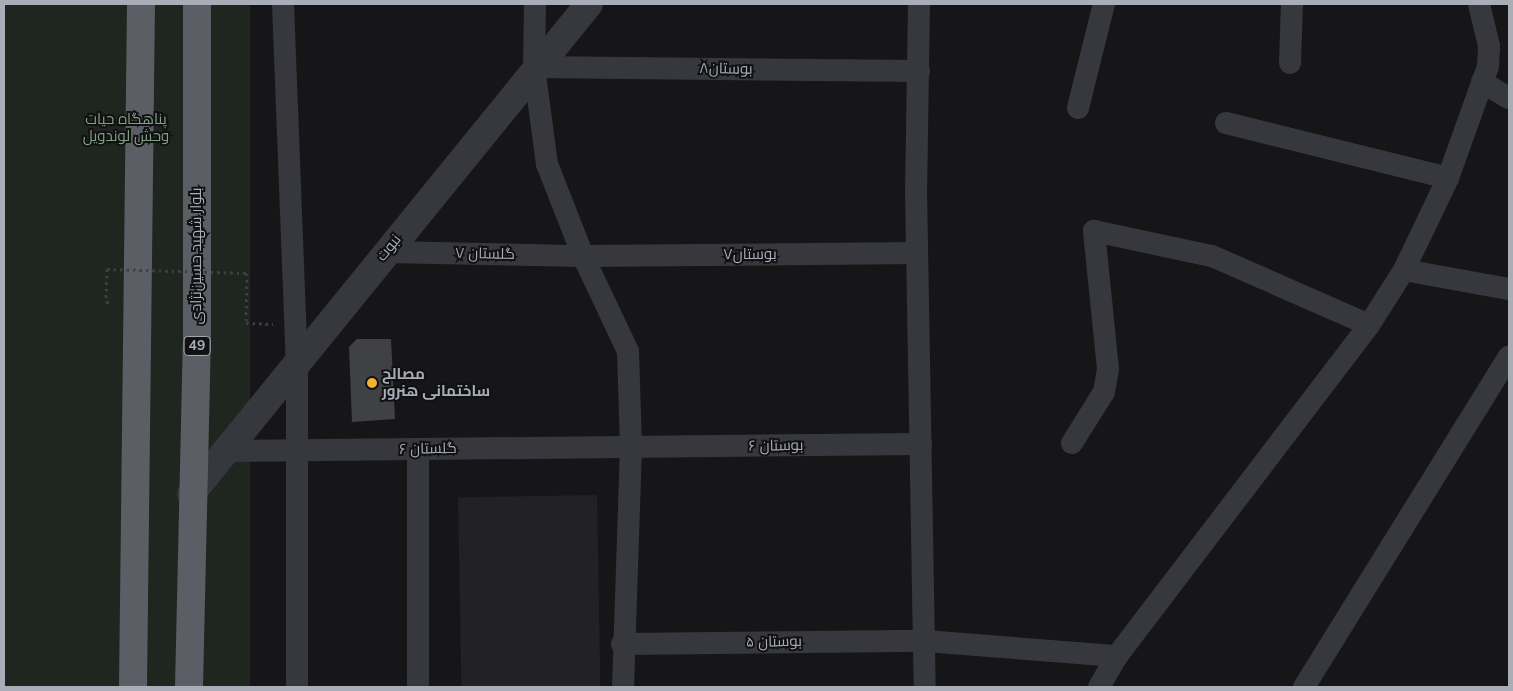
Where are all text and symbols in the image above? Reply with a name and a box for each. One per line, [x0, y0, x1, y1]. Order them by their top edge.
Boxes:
street label: بوستان۸ [699, 60, 753, 78]
park label: پناهگاه حیات وحش لوندویل [83, 110, 169, 145]
street label: بلوار شهید حسین‌نژادی [188, 187, 206, 325]
street label: نبوت [373, 231, 405, 265]
street label: گلستان ۷ [455, 244, 515, 264]
street label: بوستان۷ [723, 246, 777, 264]
road number: 49 [183, 334, 211, 358]
place label: مصالح ساختمانی هنرور [382, 365, 490, 400]
marker: مصالح ساختمانی هنرور [366, 377, 378, 389]
street label: بوستان ۶ [748, 437, 804, 455]
street label: گلستان ۶ [399, 439, 457, 459]
street label: بوستان ۵ [746, 633, 802, 651]

